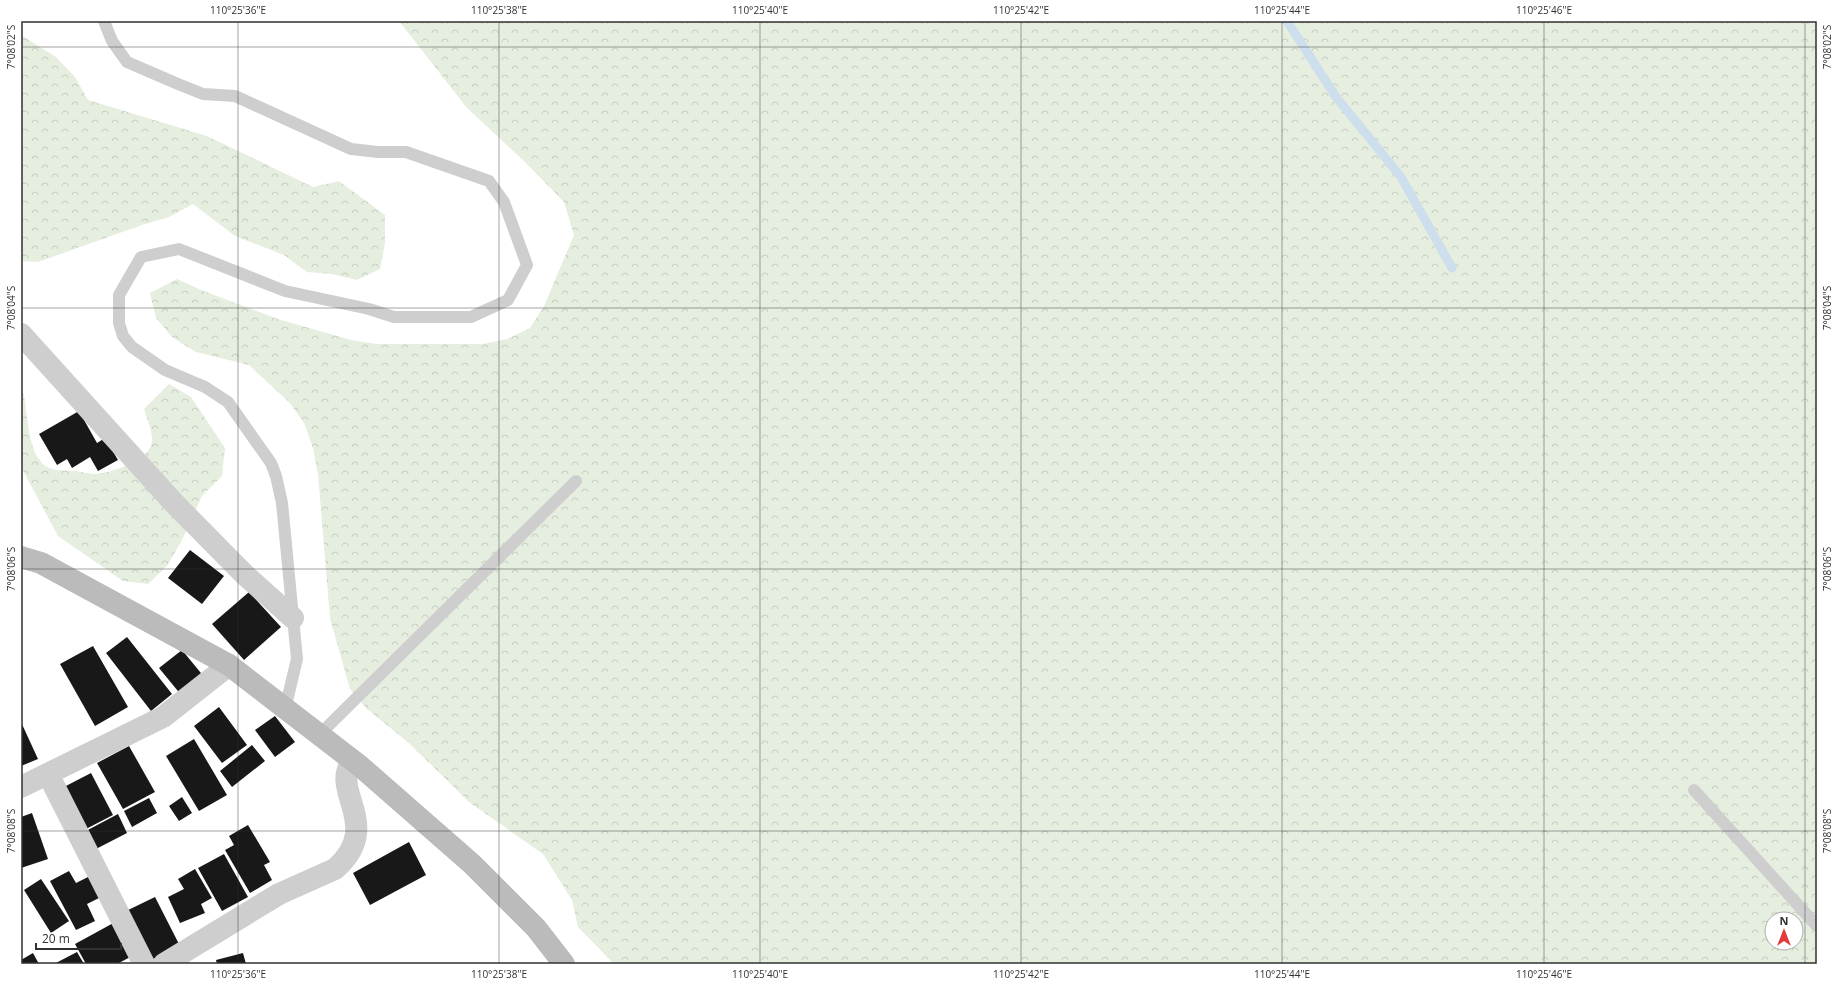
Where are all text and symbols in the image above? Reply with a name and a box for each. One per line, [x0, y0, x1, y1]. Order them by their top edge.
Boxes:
text: 110°25'36"E [210, 3, 266, 17]
text: 110°25'38"E [471, 3, 527, 17]
text: 110°25'40"E [732, 3, 788, 17]
text: 110°25'42"E [993, 3, 1049, 17]
text: 110°25'44"E [1254, 3, 1310, 17]
text: 110°25'46"E [1516, 3, 1572, 17]
text: 7°08'02"S [4, 25, 18, 69]
text: 7°08'02"S [1820, 25, 1834, 69]
text: 7°08'04"S [4, 286, 18, 330]
text: 7°08'04"S [1820, 286, 1834, 330]
text: 7°08'06"S [4, 547, 18, 591]
text: 7°08'06"S [1820, 547, 1834, 591]
text: 7°08'08"S [4, 809, 18, 853]
text: 7°08'08"S [1820, 809, 1834, 853]
north arrow [1764, 911, 1804, 951]
text: N [1780, 913, 1788, 928]
scale bar [36, 925, 121, 951]
text: 20 m [42, 930, 70, 947]
text: 110°25'36"E [210, 967, 266, 981]
text: 110°25'38"E [471, 967, 527, 981]
text: 110°25'40"E [732, 967, 788, 981]
text: 110°25'42"E [993, 967, 1049, 981]
text: 110°25'44"E [1254, 967, 1310, 981]
text: 110°25'46"E [1516, 967, 1572, 981]

